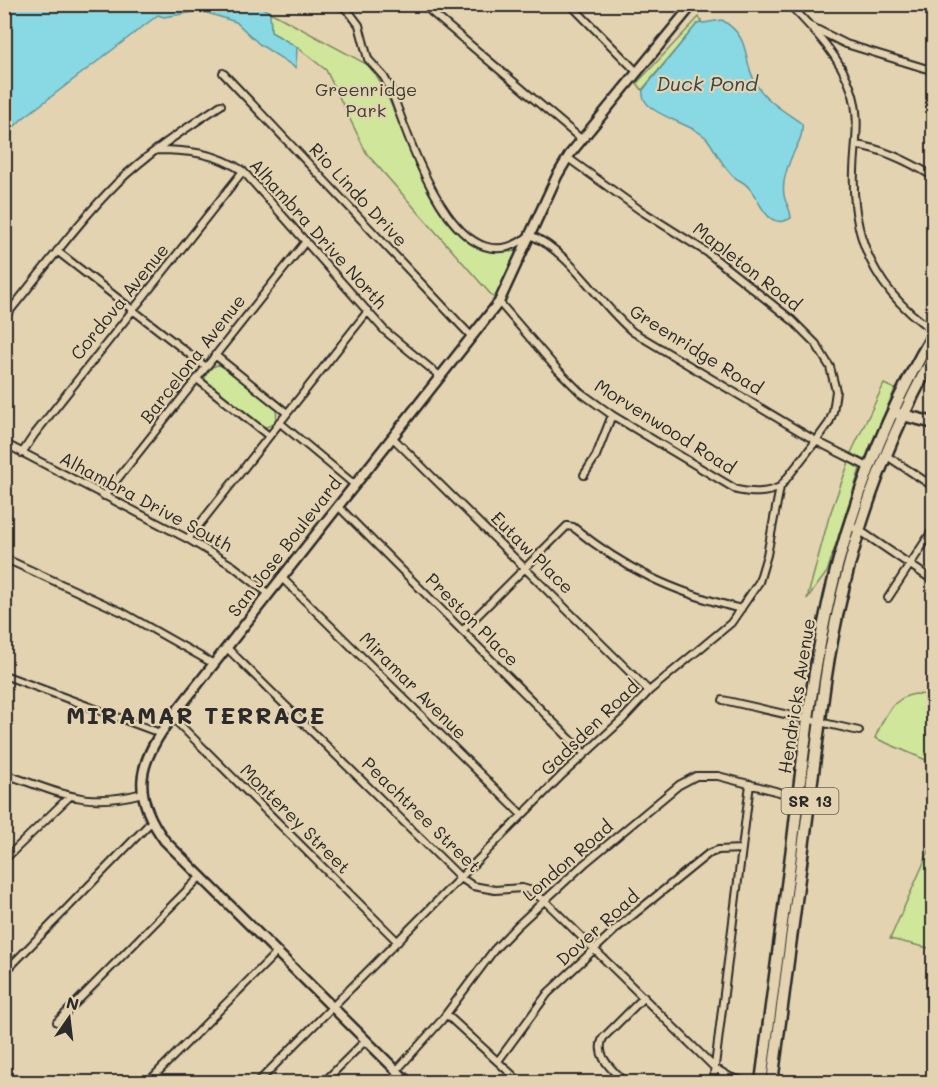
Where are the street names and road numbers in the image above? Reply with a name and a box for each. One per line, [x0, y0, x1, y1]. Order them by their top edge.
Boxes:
street label: Rio Lindo Drive [304, 137, 413, 251]
street label: Alhambra Drive North [245, 153, 393, 314]
street label: Mapleton Road [688, 216, 807, 316]
street label: Cordova Avenue [65, 238, 174, 365]
street label: Barcelona Avenue [134, 289, 250, 428]
street label: Greenridge Road [625, 298, 768, 400]
street label: Morvenwood Road [590, 373, 741, 479]
street label: Alhambra Drive South [56, 445, 237, 557]
street label: San Jose Boulevard [222, 471, 347, 621]
street label: Eutaw Place [486, 506, 579, 599]
street label: Preston Place [421, 567, 525, 671]
street label: Hendricks Avenue [772, 617, 820, 775]
street label: Miramar Avenue [355, 626, 473, 744]
street label: Gadsden Road [535, 674, 644, 780]
street label: Peachtree Street [357, 751, 486, 877]
street label: Monterey Street [235, 758, 356, 879]
road number: SR 13 [782, 788, 838, 814]
street label: London Road [517, 814, 618, 906]
street label: Dover Road [551, 884, 644, 971]

